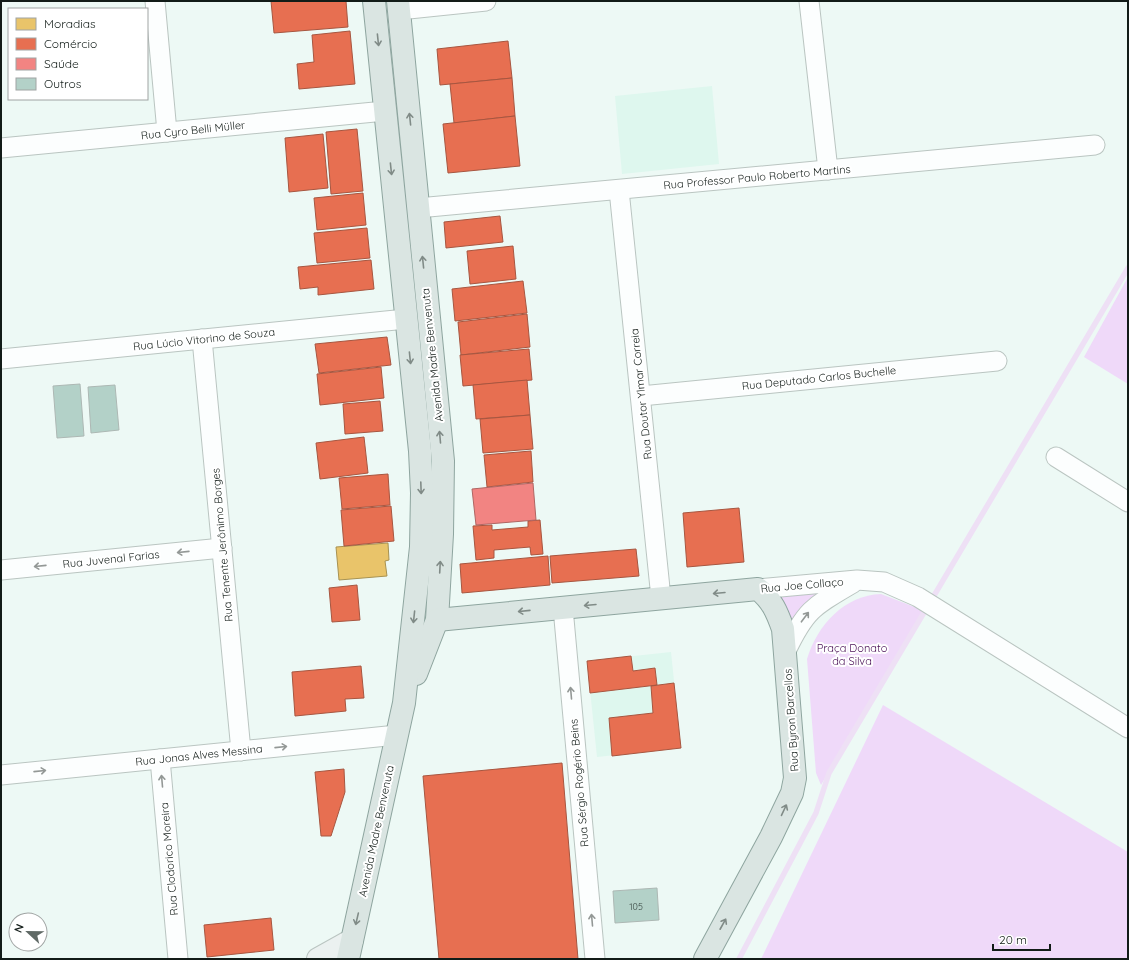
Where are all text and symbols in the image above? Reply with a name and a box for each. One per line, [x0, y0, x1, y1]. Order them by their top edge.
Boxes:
legend [8, 8, 148, 100]
text: Moradias [44, 16, 96, 31]
one-way arrow [374, 33, 382, 46]
text: Comércio [44, 36, 97, 51]
text: Saúde [44, 56, 79, 71]
text: Outros [44, 76, 82, 91]
one-way arrow [406, 113, 413, 126]
street label: Rua Cyro Belli Müller [140, 117, 247, 142]
one-way arrow [388, 162, 395, 175]
street label: Rua Professor Paulo Roberto Martins [663, 162, 851, 192]
one-way arrow [420, 256, 427, 269]
street label: Avenida Madre Benvenuta [418, 288, 446, 422]
street label: Rua Lúcio Vitorino de Souza [132, 325, 276, 353]
street label: Rua Doutor Ylmar Correia [627, 328, 655, 460]
one-way arrow [407, 351, 414, 364]
street label: Rua Deputado Carlos Buchelle [741, 363, 897, 393]
one-way arrow [437, 431, 444, 444]
street label: Rua Tenente Jerônimo Borges [208, 468, 236, 622]
one-way arrow [418, 481, 425, 494]
street label: Rua Juvenal Farias [62, 547, 160, 571]
one-way arrow [177, 549, 190, 556]
one-way arrow [437, 561, 444, 574]
one-way arrow [34, 563, 47, 570]
street label: Rua Joe Collaço [760, 574, 844, 596]
one-way arrow [713, 589, 726, 596]
one-way arrow [583, 601, 596, 609]
one-way arrow [518, 608, 531, 615]
one-way arrow [410, 610, 418, 623]
one-way arrow [801, 611, 809, 622]
park label: Praça Donato da Silva [817, 641, 888, 668]
street label: Rua Byron Barcellos [780, 668, 802, 772]
one-way arrow [567, 687, 574, 700]
street label: Rua Sérgio Rogério Beins [566, 718, 592, 848]
street label: Rua Jonas Alves Messina [135, 741, 263, 769]
one-way arrow [274, 743, 287, 751]
street label: Avenida Madre Benvenuta [355, 764, 397, 898]
one-way arrow [33, 767, 46, 774]
one-way arrow [158, 775, 165, 788]
street label: Rua Clodorico Moreira [157, 802, 181, 916]
one-way arrow [781, 804, 788, 816]
house number: 105 [629, 901, 643, 912]
north arrow [8, 912, 48, 952]
one-way arrow [352, 912, 360, 925]
one-way arrow [588, 914, 595, 927]
one-way arrow [720, 919, 728, 931]
text: N [11, 922, 27, 935]
scale bar [993, 926, 1050, 952]
text: 20 m [999, 932, 1027, 947]

